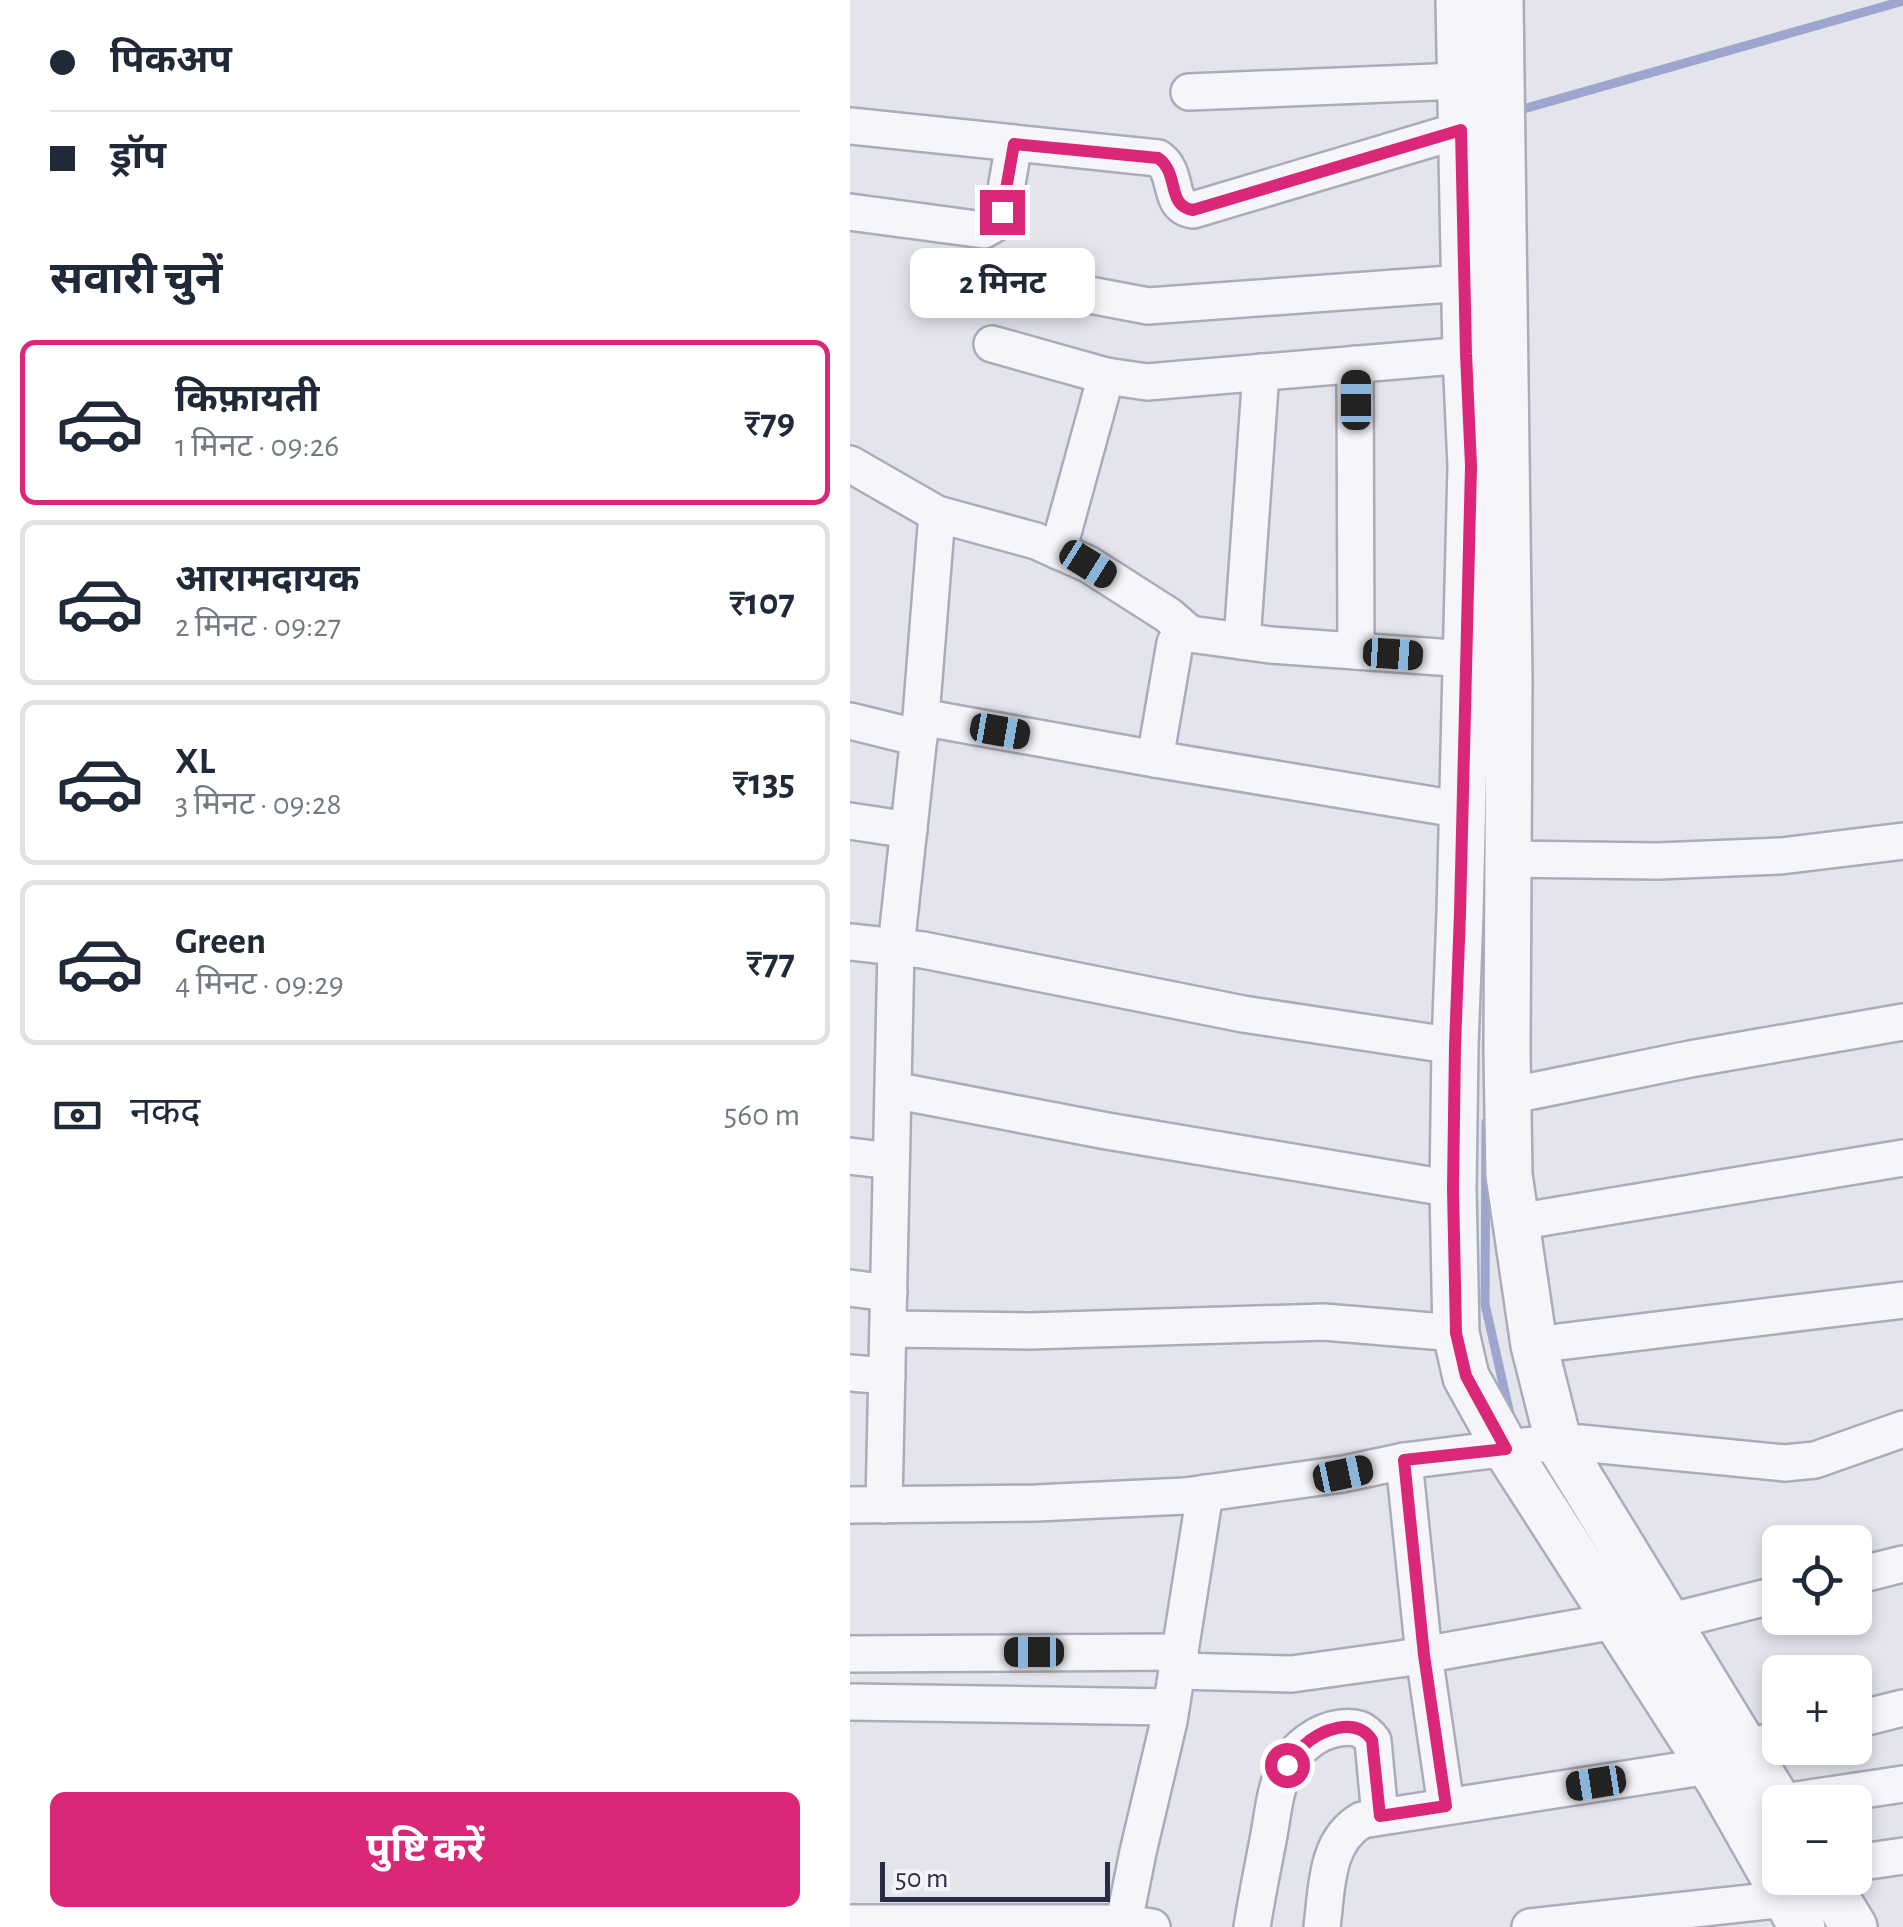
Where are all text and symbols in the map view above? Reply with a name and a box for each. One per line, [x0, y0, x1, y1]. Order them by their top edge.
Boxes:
text: पिकअप [110, 42, 232, 80]
text: ड्रॉप [110, 138, 166, 176]
route end [980, 190, 1025, 235]
callout: 2 मिनट [909, 247, 1094, 317]
text: सवारी चुनें [50, 257, 222, 302]
text: 2 मिनट [959, 267, 1046, 299]
car [1341, 370, 1371, 430]
icon: car [55, 378, 145, 468]
text: किफ़ायती [175, 381, 319, 419]
text: ₹79 [744, 404, 795, 442]
text: 1 मिनट · 09:26 [175, 430, 339, 462]
car [1055, 535, 1121, 593]
icon: car [55, 558, 145, 648]
text: आरामदायक [175, 561, 359, 599]
text: ₹107 [729, 584, 795, 622]
text: 2 मिनट · 09:27 [175, 610, 341, 642]
car [1362, 637, 1424, 671]
car [968, 711, 1032, 751]
icon: car [55, 738, 145, 828]
text: XL [175, 743, 215, 781]
text: ₹135 [733, 764, 795, 802]
text: 3 मिनट · 09:28 [175, 788, 342, 820]
icon: car [55, 918, 145, 1008]
text: Green [175, 923, 266, 961]
text: ₹77 [746, 944, 795, 982]
text: 4 मिनट · 09:29 [175, 968, 344, 1000]
icon: cash [50, 1088, 105, 1143]
text: नकद [130, 1094, 200, 1132]
text: 560 m [724, 1099, 800, 1131]
car [1311, 1453, 1375, 1495]
map controls [1762, 1525, 1872, 1895]
button: locate [1762, 1525, 1872, 1635]
car [1004, 1637, 1064, 1667]
button: + [1762, 1655, 1872, 1765]
route start [1265, 1743, 1310, 1788]
car [1564, 1763, 1628, 1803]
button: − [1762, 1785, 1872, 1895]
button: पुष्टि करें [50, 1792, 800, 1907]
scale bar [880, 1857, 1110, 1902]
text: 50 m [895, 1865, 949, 1893]

